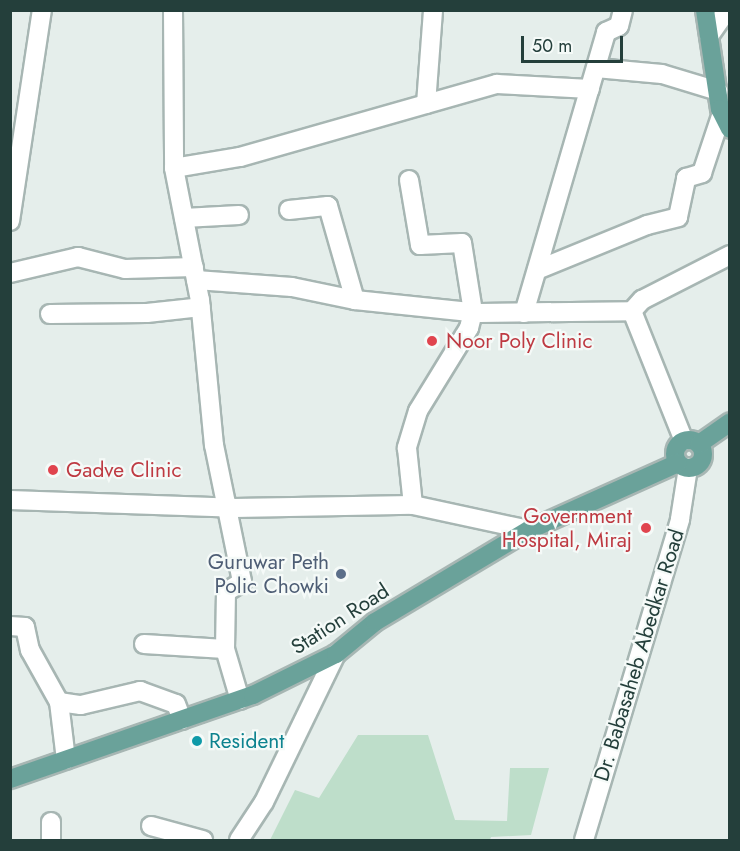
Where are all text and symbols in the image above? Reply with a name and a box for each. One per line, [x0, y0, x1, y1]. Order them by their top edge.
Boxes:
scale bar [524, 24, 626, 62]
text: 50 m [532, 33, 572, 59]
place label: Noor Poly Clinic [446, 328, 593, 354]
marker: Noor Poly Clinic [423, 332, 441, 350]
place label: Gadve Clinic [66, 457, 182, 483]
marker: Gadve Clinic [44, 461, 62, 479]
place label: Government Hospital, Miraj [502, 503, 632, 553]
marker: Government Hospital, Miraj [637, 519, 655, 537]
street label: Dr. Babasaheb Abedkar Road [589, 526, 689, 784]
place label: Guruwar Peth Polic Chowki [208, 549, 329, 599]
marker: Guruwar Peth Polic Chowki [334, 567, 348, 581]
street label: Station Road [286, 578, 394, 660]
place label: Resident [209, 728, 284, 754]
marker: Resident [190, 734, 204, 748]

